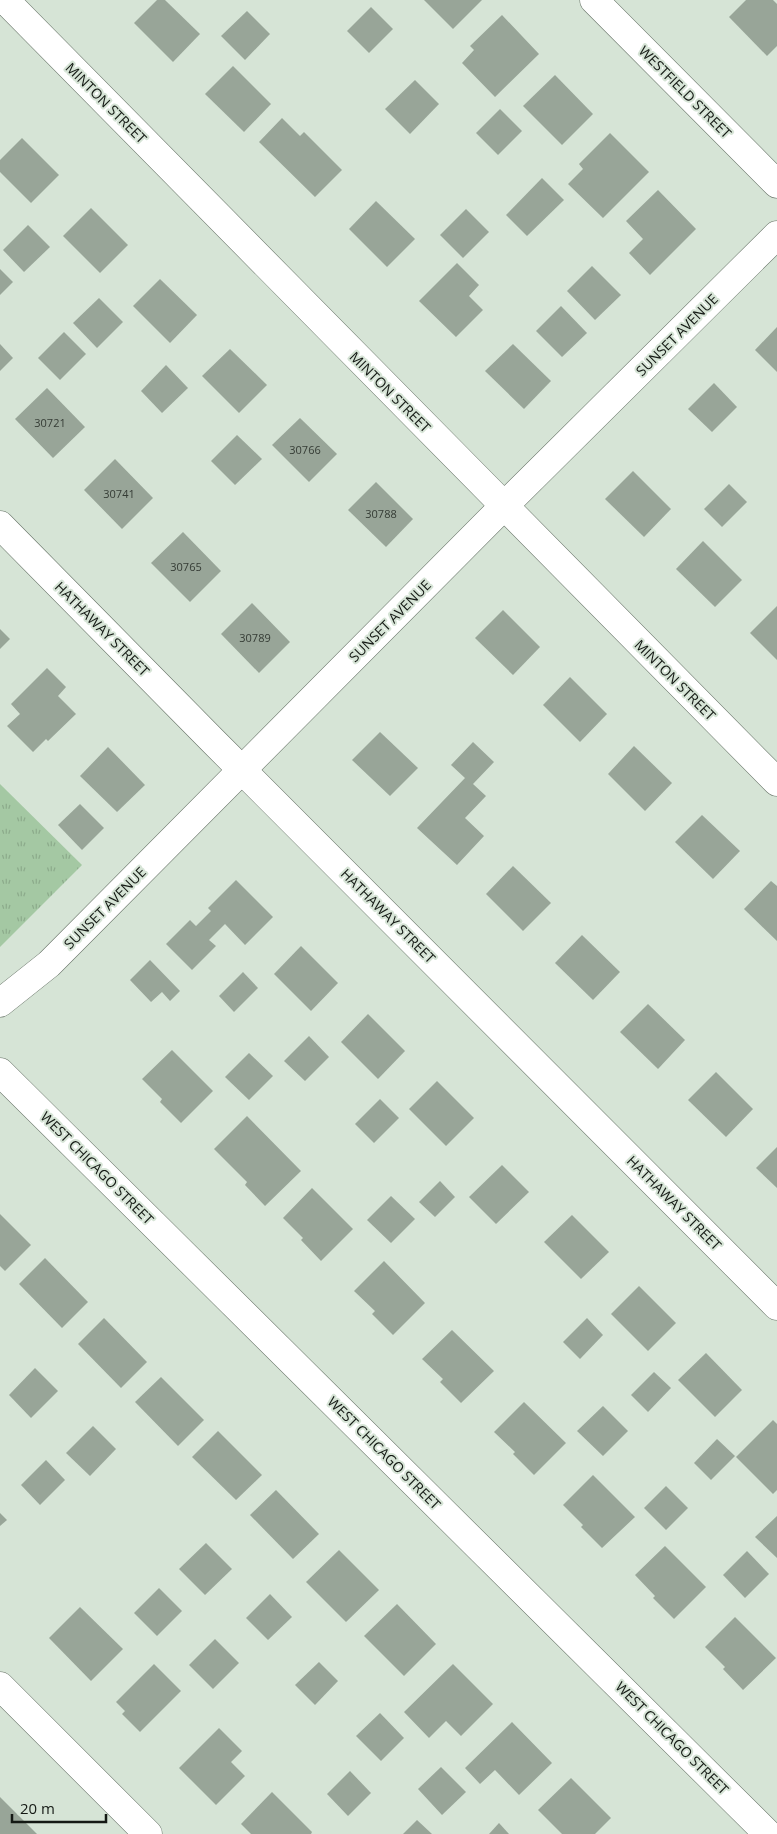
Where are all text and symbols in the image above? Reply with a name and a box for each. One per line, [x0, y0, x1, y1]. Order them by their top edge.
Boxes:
street label: WESTFIELD STREET [635, 41, 736, 142]
street label: MINTON STREET [62, 58, 151, 147]
street label: SUNSET AVENUE [631, 289, 722, 380]
street label: MINTON STREET [346, 347, 435, 436]
house number: 30721 [34, 415, 66, 430]
house number: 30766 [289, 442, 321, 457]
house number: 30741 [103, 486, 135, 501]
house number: 30788 [365, 506, 397, 521]
house number: 30765 [170, 559, 202, 574]
street label: SUNSET AVENUE [344, 575, 435, 666]
street label: HATHAWAY STREET [51, 577, 154, 680]
house number: 30789 [239, 630, 271, 645]
street label: MINTON STREET [631, 635, 720, 724]
street label: SUNSET AVENUE [59, 862, 150, 953]
street label: HATHAWAY STREET [337, 864, 440, 967]
street label: WEST CHICAGO STREET [37, 1107, 158, 1228]
street label: HATHAWAY STREET [623, 1151, 726, 1254]
street label: WEST CHICAGO STREET [324, 1392, 445, 1513]
street label: WEST CHICAGO STREET [612, 1677, 733, 1798]
scale bar [12, 1792, 106, 1824]
text: 20 m [20, 1798, 55, 1818]

